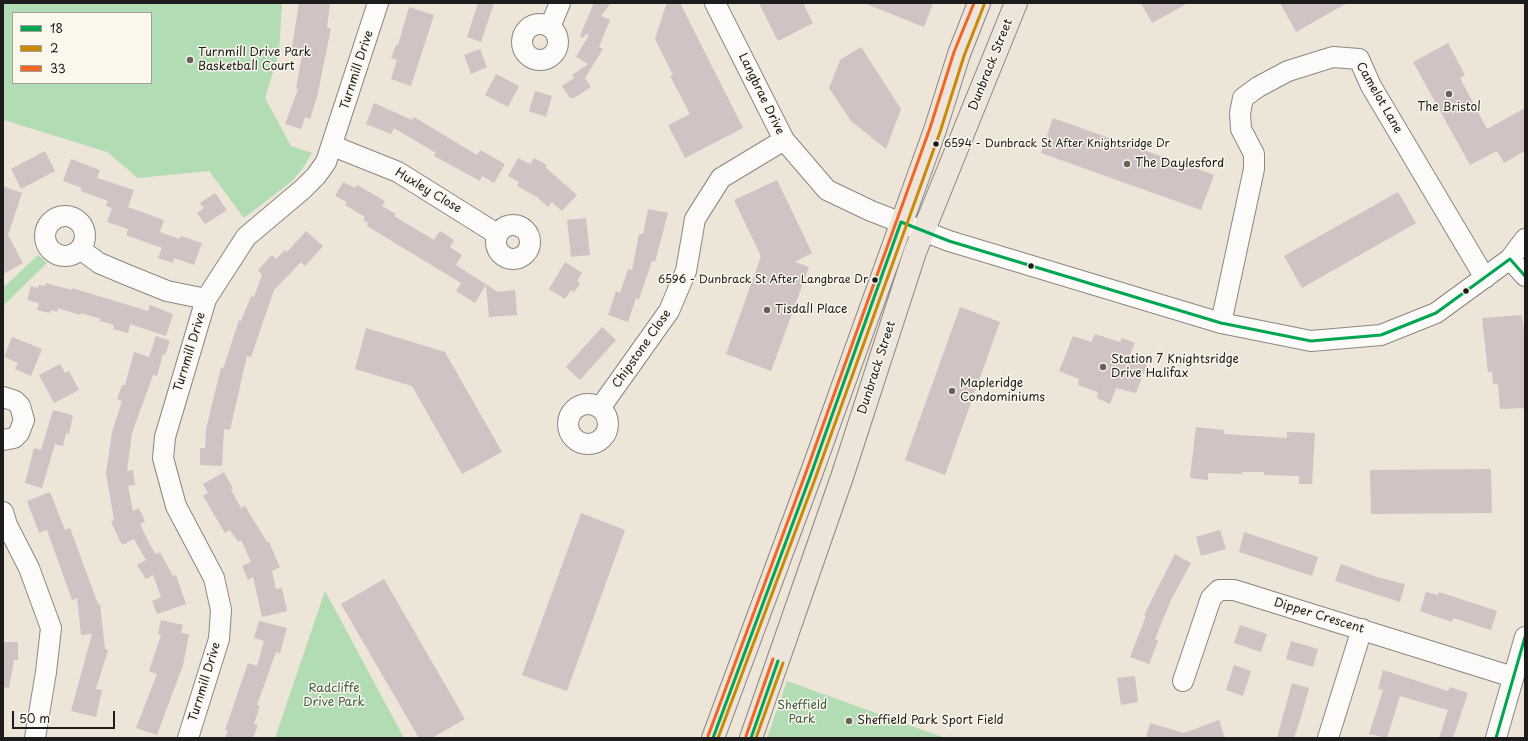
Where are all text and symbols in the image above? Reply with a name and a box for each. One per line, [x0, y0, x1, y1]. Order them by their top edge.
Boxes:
legend [12, 12, 152, 84]
street label: Dunbrack Street [966, 17, 1016, 113]
text: 18 [50, 19, 63, 37]
street label: Turnmill Drive [337, 29, 377, 111]
text: 2 [50, 39, 59, 57]
place label: Turnmill Drive Park Basketball Court [198, 46, 311, 74]
street label: Langbrae Drive [735, 51, 787, 137]
marker: Turnmill Drive Park Basketball Court [185, 55, 195, 65]
text: 33 [50, 59, 66, 77]
street label: Camelot Lane [1353, 60, 1405, 136]
marker: The Bristol [1444, 89, 1454, 99]
place label: The Bristol [1417, 101, 1481, 115]
place label: 6594 - Dunbrack St After Knightsridge Dr [944, 137, 1170, 151]
marker: 6594 - Dunbrack St After Knightsridge Dr [931, 139, 941, 149]
place label: The Daylesford [1135, 157, 1224, 171]
marker: The Daylesford [1122, 159, 1132, 169]
street label: Huxley Close [392, 166, 464, 216]
unlabelled marker [1026, 261, 1036, 271]
place label: 6596 - Dunbrack St After Langbrae Dr [658, 273, 868, 287]
marker: 6596 - Dunbrack St After Langbrae Dr [870, 275, 880, 285]
unlabelled marker [1461, 286, 1471, 296]
place label: Tisdall Place [775, 303, 847, 317]
marker: Tisdall Place [762, 305, 772, 315]
street label: Chipstone Close [610, 307, 674, 391]
street label: Turnmill Drive [171, 311, 209, 393]
street label: Dunbrack Street [855, 319, 899, 417]
place label: Station 7 Knightsridge Drive Halifax [1111, 353, 1239, 381]
marker: Station 7 Knightsridge Drive Halifax [1098, 362, 1108, 372]
place label: Mapleridge Condominiums [960, 377, 1045, 405]
marker: Mapleridge Condominiums [947, 386, 957, 396]
street label: Dipper Crescent [1272, 595, 1366, 637]
street label: Turnmill Drive [186, 641, 224, 723]
park label: Radcliffe Drive Park [303, 682, 365, 710]
park label: Sheffield Park [777, 699, 827, 727]
scale bar [14, 703, 117, 729]
text: 50 m [19, 709, 50, 727]
place label: Sheffield Park Sport Field [857, 714, 1004, 728]
marker: Sheffield Park Sport Field [844, 716, 854, 726]

